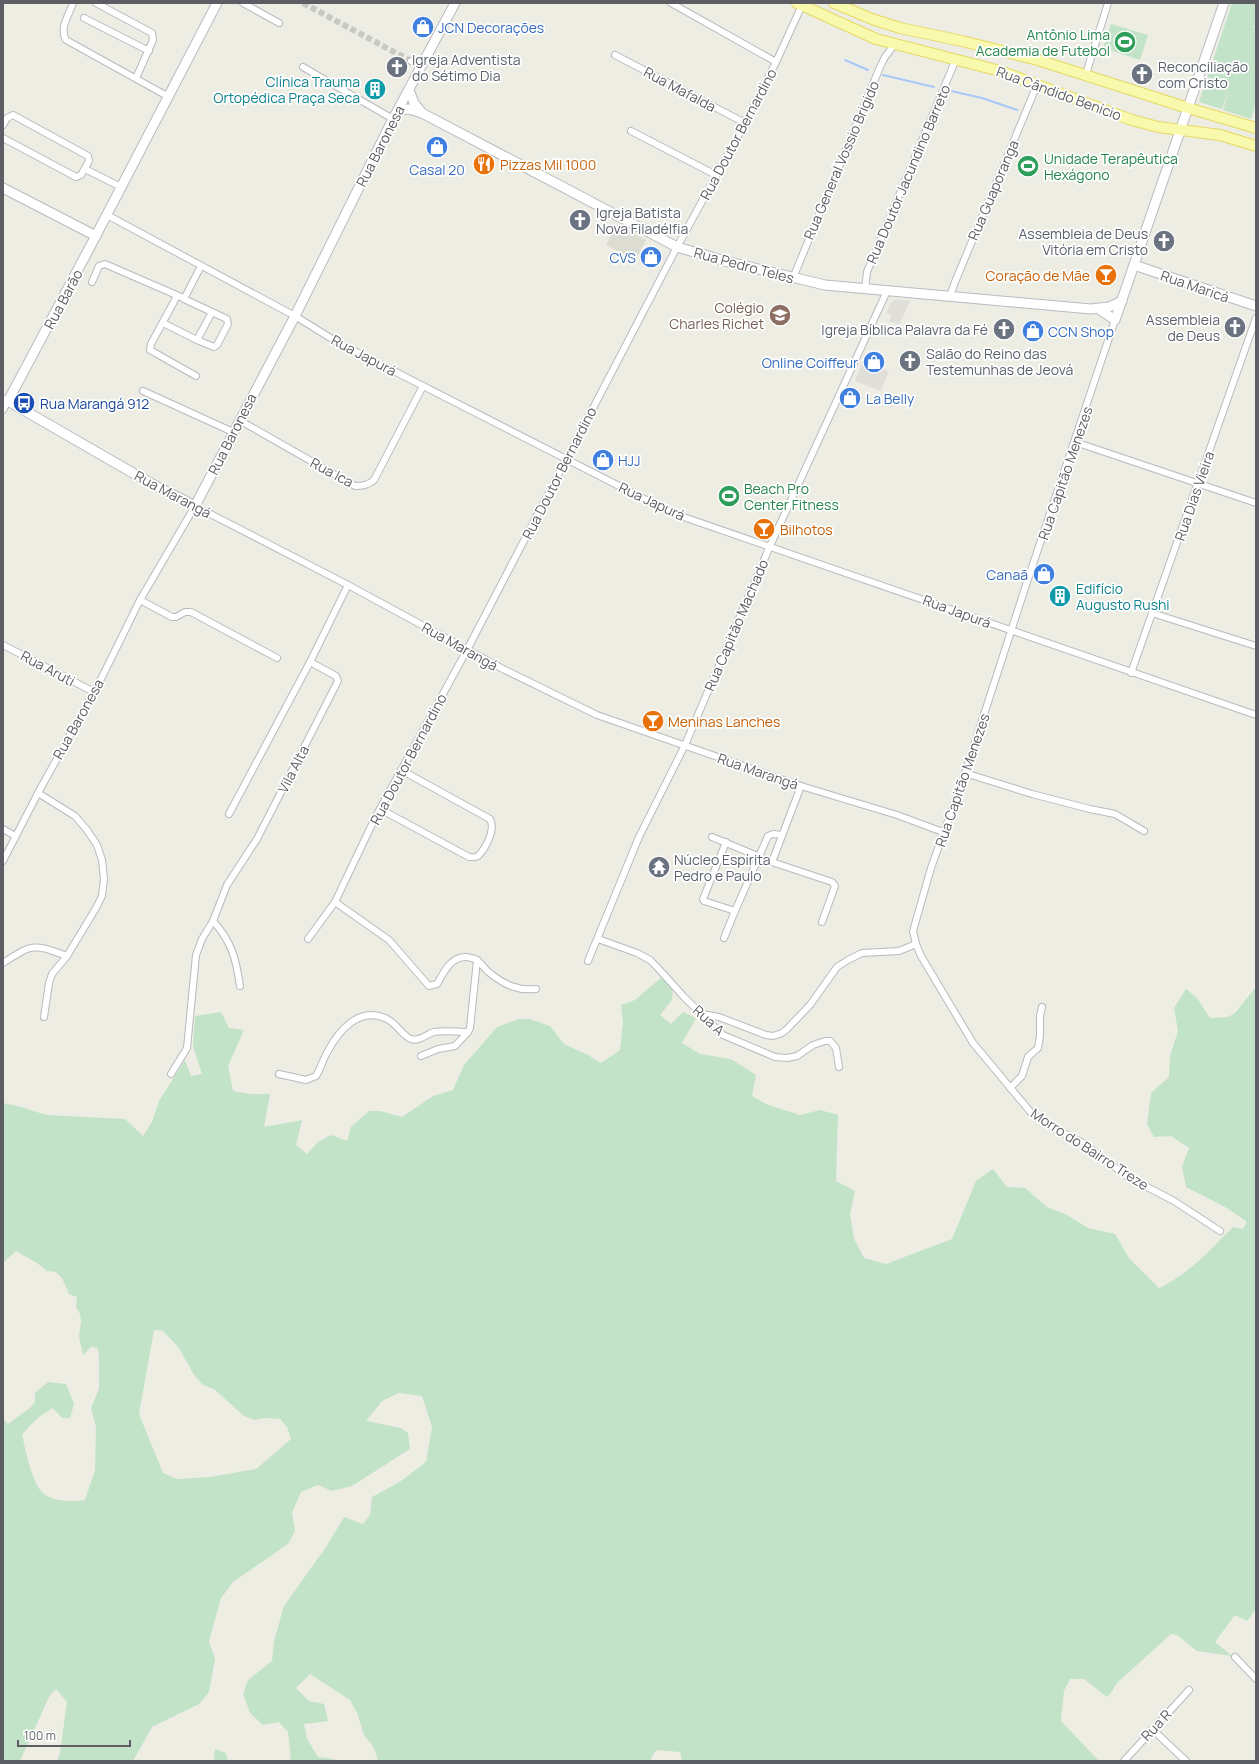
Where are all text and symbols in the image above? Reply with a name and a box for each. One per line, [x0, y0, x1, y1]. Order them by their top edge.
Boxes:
shop icon: JCN Decorações [410, 14, 436, 40]
place label: JCN Decorações [438, 18, 544, 37]
place label: Antônio Lima Academia de Futebol [976, 25, 1110, 60]
sports icon: Antônio Lima Academia de Futebol [1112, 29, 1138, 55]
place label: Igreja Adventista do Sétimo Dia [412, 50, 521, 85]
church icon: Igreja Adventista do Sétimo Dia [384, 54, 410, 80]
place label: Reconciliação com Cristo [1158, 57, 1248, 92]
church icon: Reconciliação com Cristo [1129, 61, 1155, 87]
street label: Rua Mafalda [641, 62, 719, 116]
street label: Rua Cândido Benício [994, 62, 1124, 124]
street label: Rua Doutor Bernardino [695, 65, 781, 203]
place label: Clínica Trauma Ortopédica Praça Seca [213, 72, 360, 107]
building icon: Clínica Trauma Ortopédica Praça Seca [362, 76, 388, 102]
street label: Rua General Vossio Brigido [799, 78, 883, 242]
street label: Rua Doutor Jacundino Barreto [862, 82, 954, 266]
street label: Rua Baronesa [351, 102, 409, 190]
shop icon: Casal 20 [424, 134, 450, 160]
street label: Rua Guaporanga [963, 137, 1023, 243]
place label: Unidade Terapêutica Hexágono [1044, 149, 1178, 184]
restaurant icon: Pizzas Mil 1000 [471, 151, 497, 177]
sports icon: Unidade Terapêutica Hexágono [1015, 153, 1041, 179]
place label: Pizzas Mil 1000 [500, 155, 596, 174]
place label: Casal 20 [409, 160, 465, 179]
place label: Igreja Batista Nova Filadélfia [596, 203, 688, 238]
church icon: Igreja Batista Nova Filadélfia [567, 207, 593, 233]
place label: Assembleia de Deus Vitória em Cristo [1018, 224, 1148, 259]
church icon: Assembleia de Deus Vitória em Cristo [1151, 228, 1177, 254]
street label: Rua Pedro Teles [692, 243, 796, 287]
shop icon: CVS [638, 244, 664, 270]
place label: CVS [609, 248, 636, 267]
bar icon: Coração de Mãe [1093, 262, 1119, 288]
street label: Rua Maricá [1158, 265, 1232, 307]
street label: Rua Barão [39, 266, 87, 332]
place label: Coração de Mãe [986, 266, 1090, 285]
place label: Colégio Charles Richet [669, 298, 764, 333]
school or university icon: Colégio Charles Richet [767, 302, 793, 328]
place label: Assembleia de Deus [1146, 310, 1220, 345]
church icon: Assembleia de Deus [1222, 314, 1248, 340]
church icon: Igreja Bíblica Palavra da Fé [991, 316, 1017, 342]
shop icon: CCN Shop [1020, 318, 1046, 344]
place label: Igreja Bíblica Palavra da Fé [821, 320, 988, 339]
place label: CCN Shop [1048, 322, 1114, 341]
street label: Rua Japurá [328, 330, 400, 380]
place label: Salão do Reino das Testemunhas de Jeová [926, 344, 1073, 379]
church icon: Salão do Reino das Testemunhas de Jeová [897, 348, 923, 374]
shop icon: Online Coiffeur [861, 349, 887, 375]
place label: Online Coiffeur [762, 353, 858, 372]
shop icon: La Belly [837, 385, 863, 411]
place label: La Belly [866, 389, 915, 408]
bus stop icon: Rua Marangá 912 [11, 390, 37, 416]
street label: Rua Baronesa [203, 390, 261, 478]
place label: Rua Marangá 912 [40, 394, 149, 413]
street label: Rua Doutor Bernardino [517, 404, 601, 542]
street label: Rua Capitão Menezes [1033, 404, 1097, 542]
shop icon: HJJ [590, 447, 616, 473]
street label: Rua Dias Vieira [1170, 449, 1218, 543]
place label: HJJ [618, 451, 641, 470]
street label: Rua Ica [307, 453, 357, 491]
street label: Rua Marangá [131, 466, 215, 522]
street label: Rua Japurá [616, 477, 688, 525]
place label: Beach Pro Center Fitness [744, 479, 839, 514]
sports icon: Beach Pro Center Fitness [716, 483, 742, 509]
bar icon: Bilhotos [751, 516, 777, 542]
place label: Bilhotos [780, 520, 833, 539]
street label: Rua Capitão Machado [700, 556, 772, 694]
shop icon: Canaã [1031, 561, 1057, 587]
place label: Canaã [986, 565, 1028, 584]
place label: Edifício Augusto Rushi [1076, 579, 1170, 614]
building icon: Edifício Augusto Rushi [1047, 583, 1073, 609]
street label: Rua Japurá [920, 590, 994, 632]
street label: Rua Marangá [419, 617, 501, 675]
street label: Rua Aruti [18, 646, 78, 690]
street label: Rua Baronesa [48, 676, 108, 762]
street label: Rua Doutor Bernardino [365, 690, 451, 828]
bar icon: Meninas Lanches [640, 708, 666, 734]
street label: Rua Capitão Menezes [930, 711, 994, 849]
place label: Meninas Lanches [668, 712, 780, 731]
street label: Vila Alta [273, 742, 313, 796]
street label: Rua Marangá [715, 748, 801, 794]
place label: Núcleo Espírita Pedro e Paulo [674, 850, 771, 885]
temple icon: Núcleo Espírita Pedro e Paulo [646, 854, 672, 880]
street label: Rua A [689, 1001, 729, 1039]
street label: Morro do Bairro Treze [1027, 1104, 1153, 1194]
street label: Rua R [1137, 1705, 1176, 1745]
scale bar [18, 1722, 130, 1748]
text: 100 m [24, 1727, 56, 1744]

